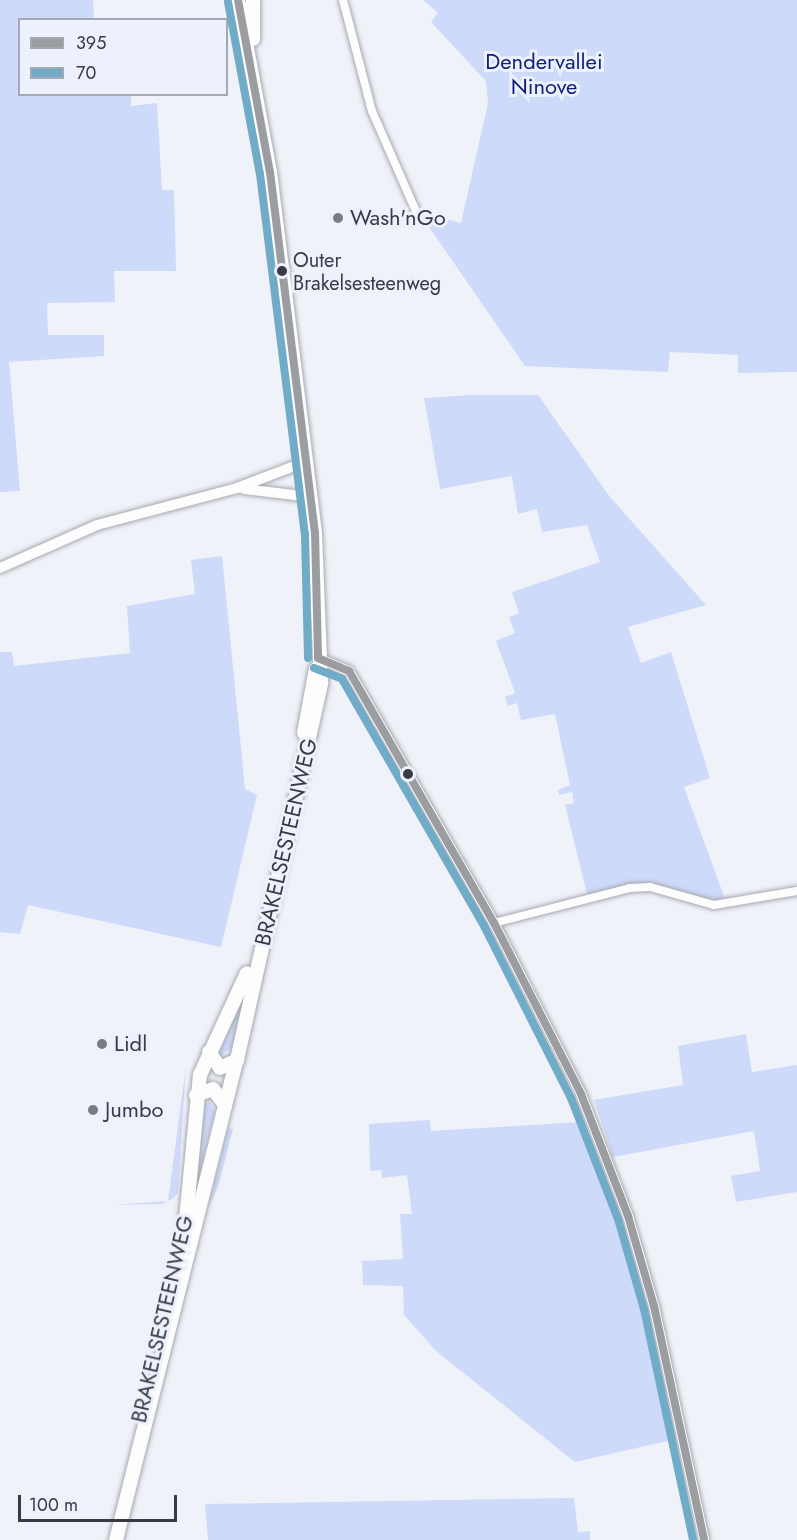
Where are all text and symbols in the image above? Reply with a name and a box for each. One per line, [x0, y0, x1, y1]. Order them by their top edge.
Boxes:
legend [18, 18, 228, 96]
text: 395 [76, 30, 106, 56]
park label: Dendervallei Ninove [485, 48, 603, 100]
text: 70 [76, 60, 96, 86]
place label: Wash'nGo [350, 205, 446, 231]
marker: Wash'nGo [331, 211, 345, 225]
place label: Outer Brakelsesteenweg [293, 248, 441, 295]
marker: Outer Brakelsesteenweg [276, 265, 288, 277]
street label: BRAKELSESTEENWEG [249, 736, 323, 948]
unlabelled marker [402, 768, 414, 780]
place label: Lidl [114, 1031, 147, 1057]
marker: Lidl [95, 1037, 109, 1051]
place label: Jumbo [105, 1097, 164, 1123]
marker: Jumbo [86, 1103, 100, 1117]
street label: BRAKELSESTEENWEG [125, 1213, 199, 1425]
scale bar [21, 1483, 180, 1521]
text: 100 m [29, 1492, 78, 1518]

